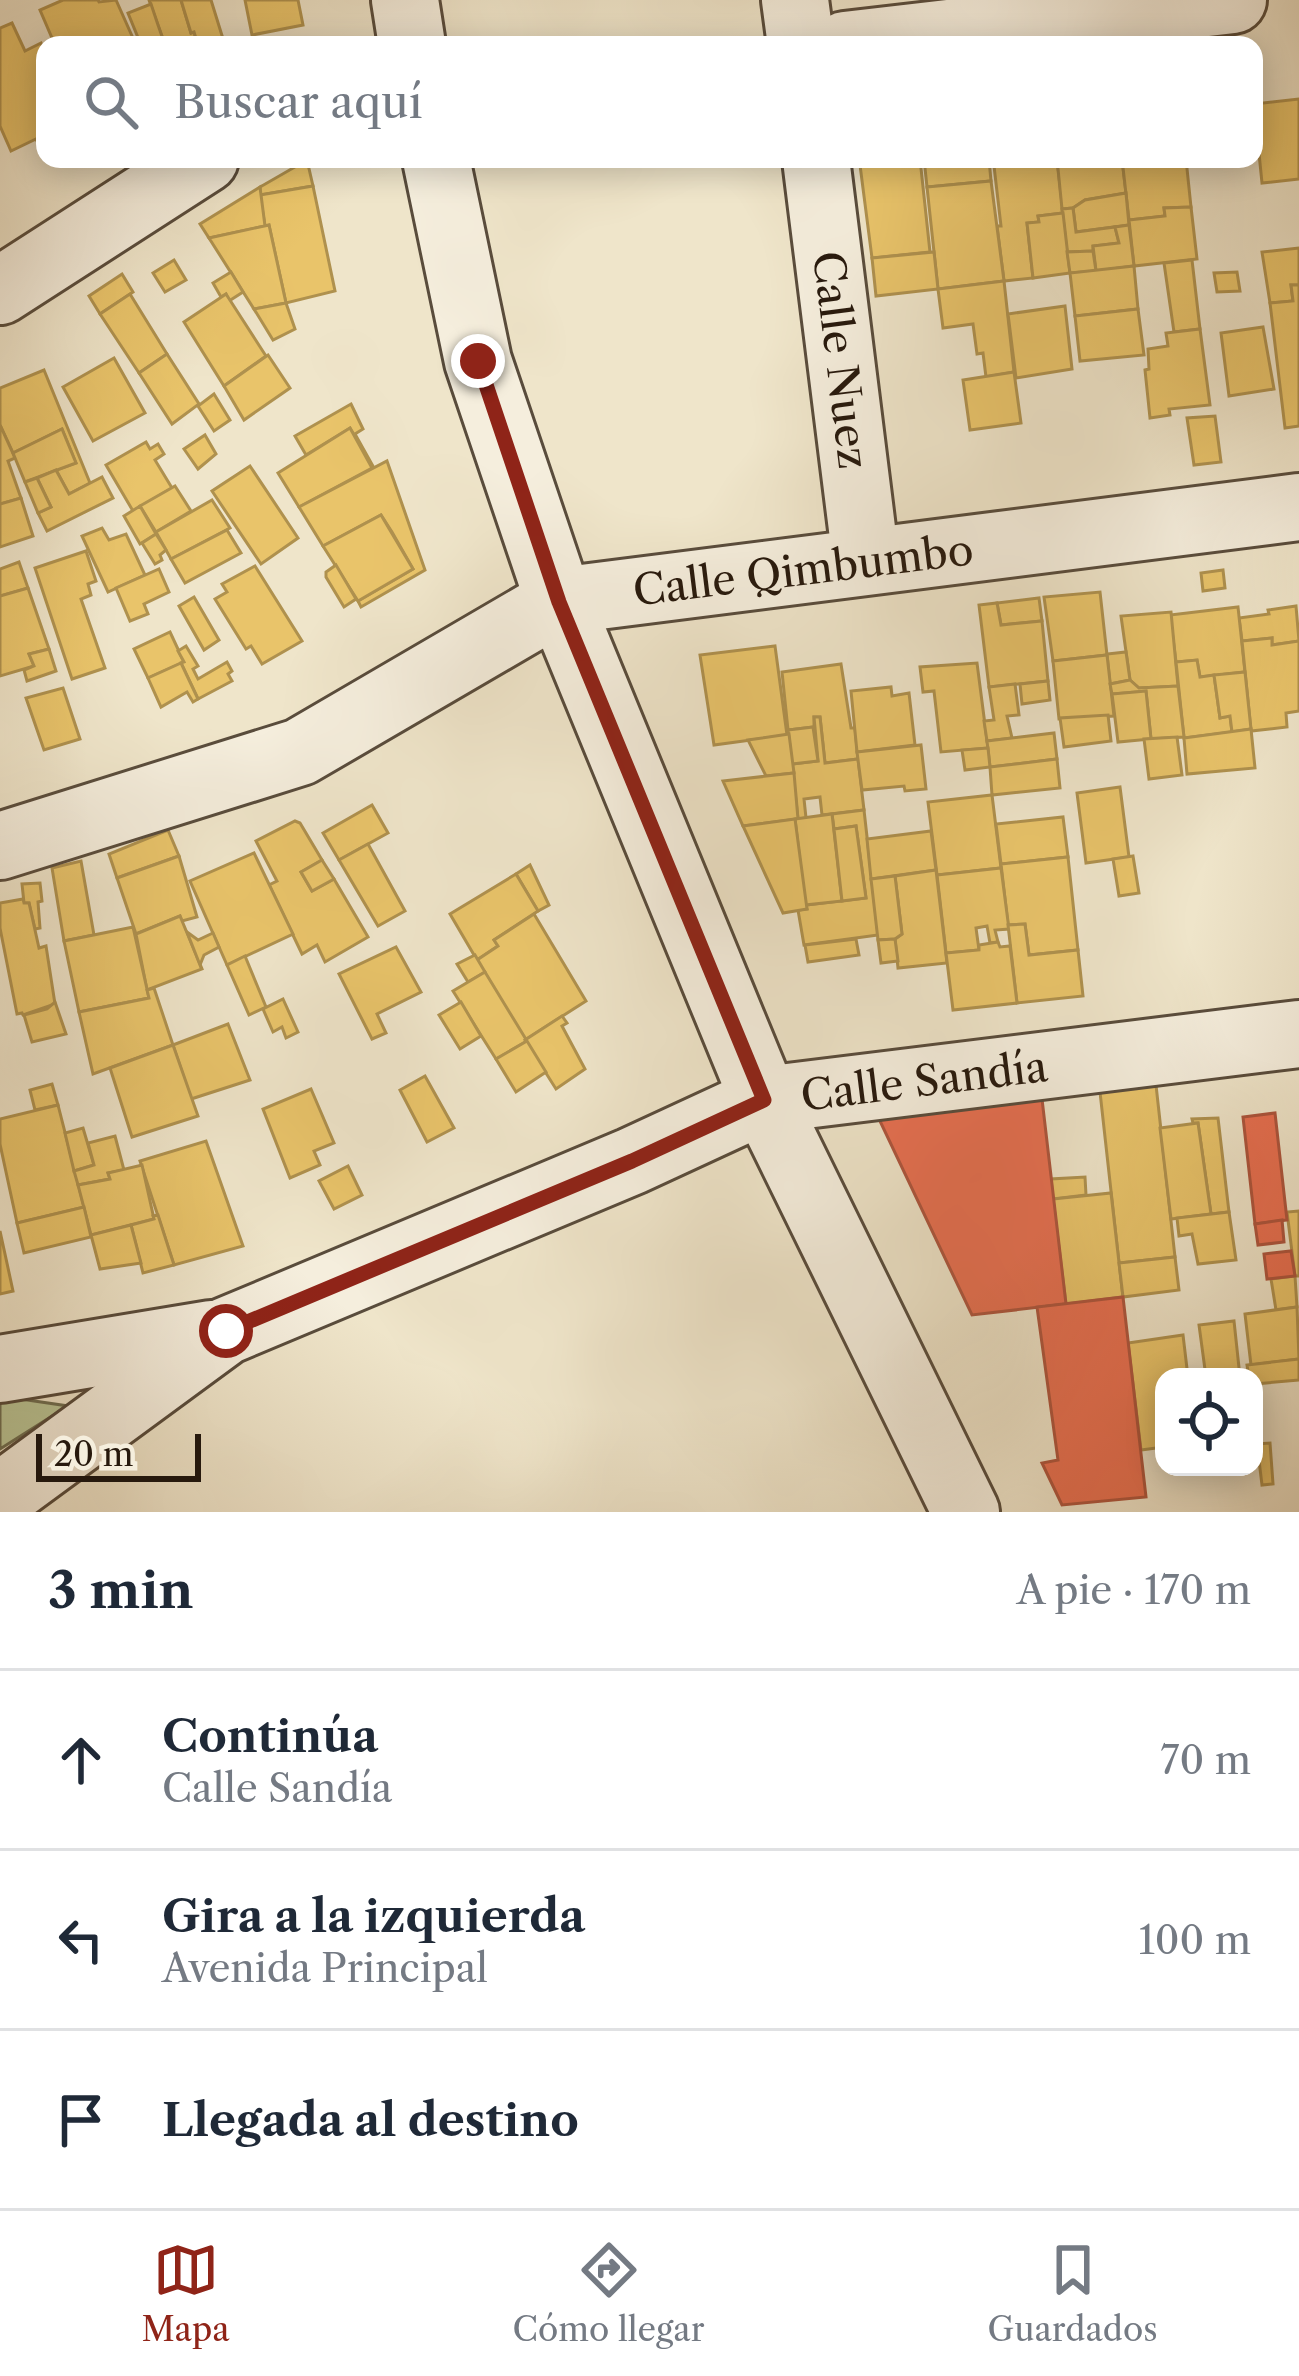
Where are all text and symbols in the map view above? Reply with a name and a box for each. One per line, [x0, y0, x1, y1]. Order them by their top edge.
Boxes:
search box [36, 36, 1263, 168]
icon: search [78, 69, 144, 135]
text: Buscar aquí [174, 74, 423, 130]
street label: Calle Nuez [802, 248, 880, 472]
route end [451, 334, 505, 388]
street label: Calle Qimbumbo [630, 523, 976, 617]
street label: Calle Sandía [798, 1040, 1051, 1122]
route start [199, 1304, 253, 1358]
map controls [1155, 1368, 1263, 1476]
button: locate [1155, 1368, 1263, 1476]
scale bar [36, 1428, 201, 1481]
text: 20 m [54, 1434, 133, 1475]
text: 3 min [48, 1559, 194, 1621]
text: A pie · 170 m [1017, 1566, 1251, 1614]
text: Continúa [162, 1708, 378, 1764]
icon: ahead [48, 1727, 114, 1793]
text: 70 m [1160, 1736, 1251, 1784]
text: Calle Sandía [162, 1764, 392, 1812]
text: Gira a la izquierda [162, 1888, 585, 1944]
icon: left [48, 1907, 114, 1973]
text: 100 m [1138, 1916, 1251, 1964]
text: Avenida Principal [162, 1944, 488, 1992]
icon: arrive [48, 2087, 114, 2153]
text: Llegada al destino [162, 2092, 579, 2148]
tab: Mapa [141, 2237, 230, 2350]
tab: Cómo llegar [513, 2237, 705, 2350]
tab: Guardados [988, 2237, 1158, 2350]

